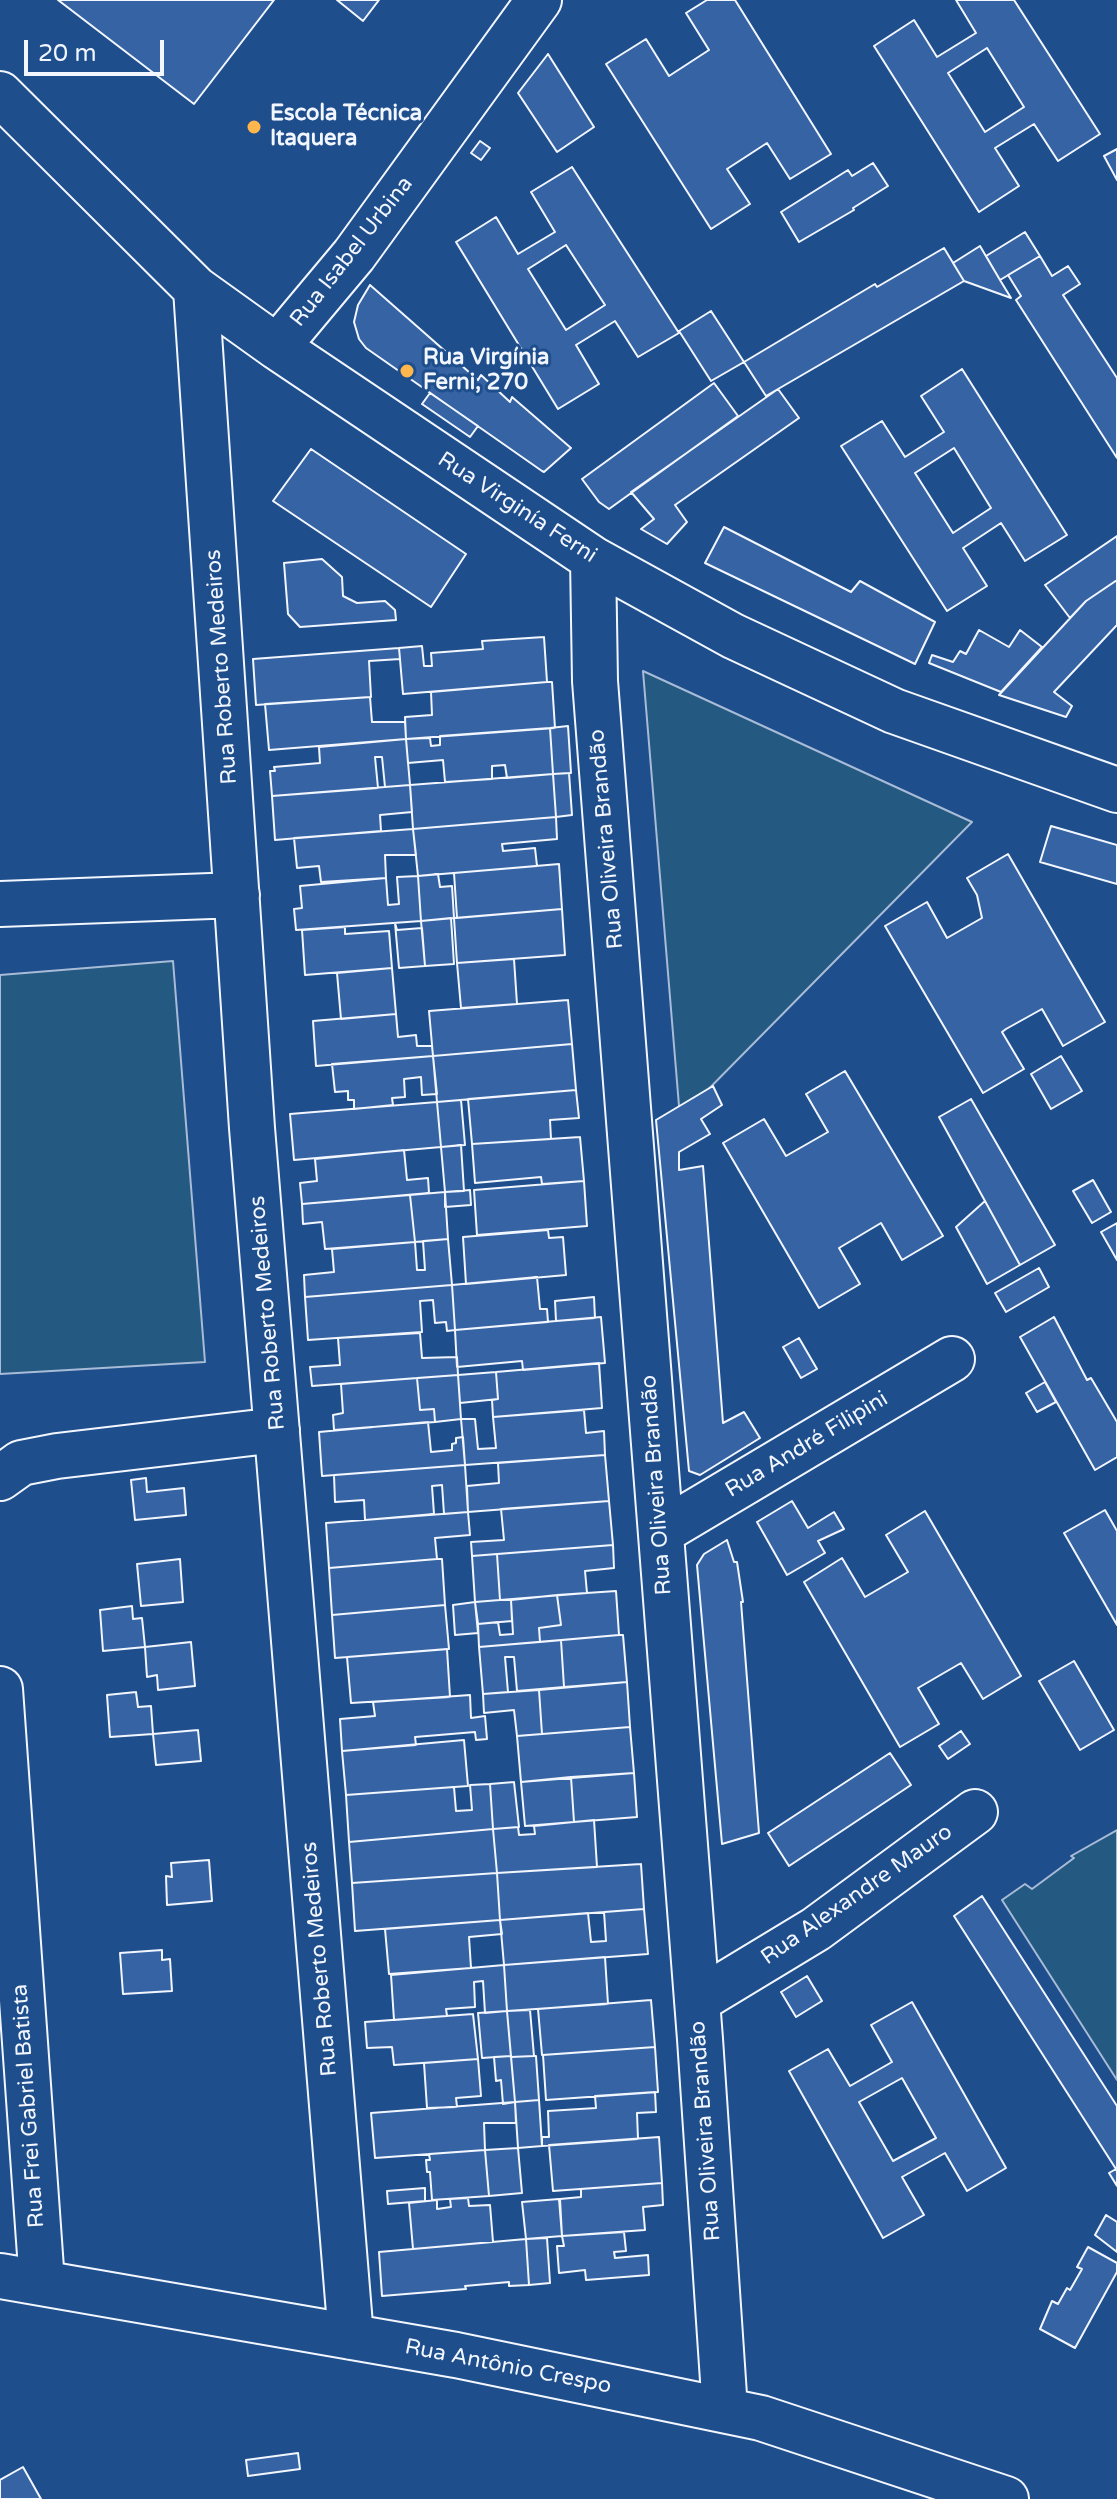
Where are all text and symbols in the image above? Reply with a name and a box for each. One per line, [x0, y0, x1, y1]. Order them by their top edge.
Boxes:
scale bar [28, 24, 168, 74]
text: 20 m [38, 39, 96, 68]
place label: Escola Técnica Itaquera [270, 101, 422, 152]
marker: Escola Técnica Itaquera [245, 118, 263, 136]
street label: Rua Isabel Urbina [285, 172, 419, 332]
place label: Rua Virgínia Ferni, 270 [423, 345, 549, 396]
marker: Rua Virgínia Ferni, 270 [398, 362, 416, 380]
street label: Rua Virginía Ferni [433, 447, 601, 569]
street label: Rua Roberto Medeiros [201, 549, 243, 785]
street label: Rua Oliveira Brandão [584, 728, 630, 950]
street label: Rua Roberto Medeiros [245, 1195, 291, 1431]
street label: Rua Oliveira Brandão [636, 1374, 678, 1596]
street label: Rua André Filipini [721, 1386, 893, 1504]
street label: Rua Alexandre Mauro [756, 1819, 958, 1971]
street label: Rua Roberto Medeiros [297, 1841, 343, 2077]
street label: Rua Frei Gabriel Batista [7, 1983, 51, 2229]
street label: Rua Oliveira Brandão [685, 2020, 727, 2242]
street label: Rua Antônio Crespo [403, 2334, 613, 2400]

